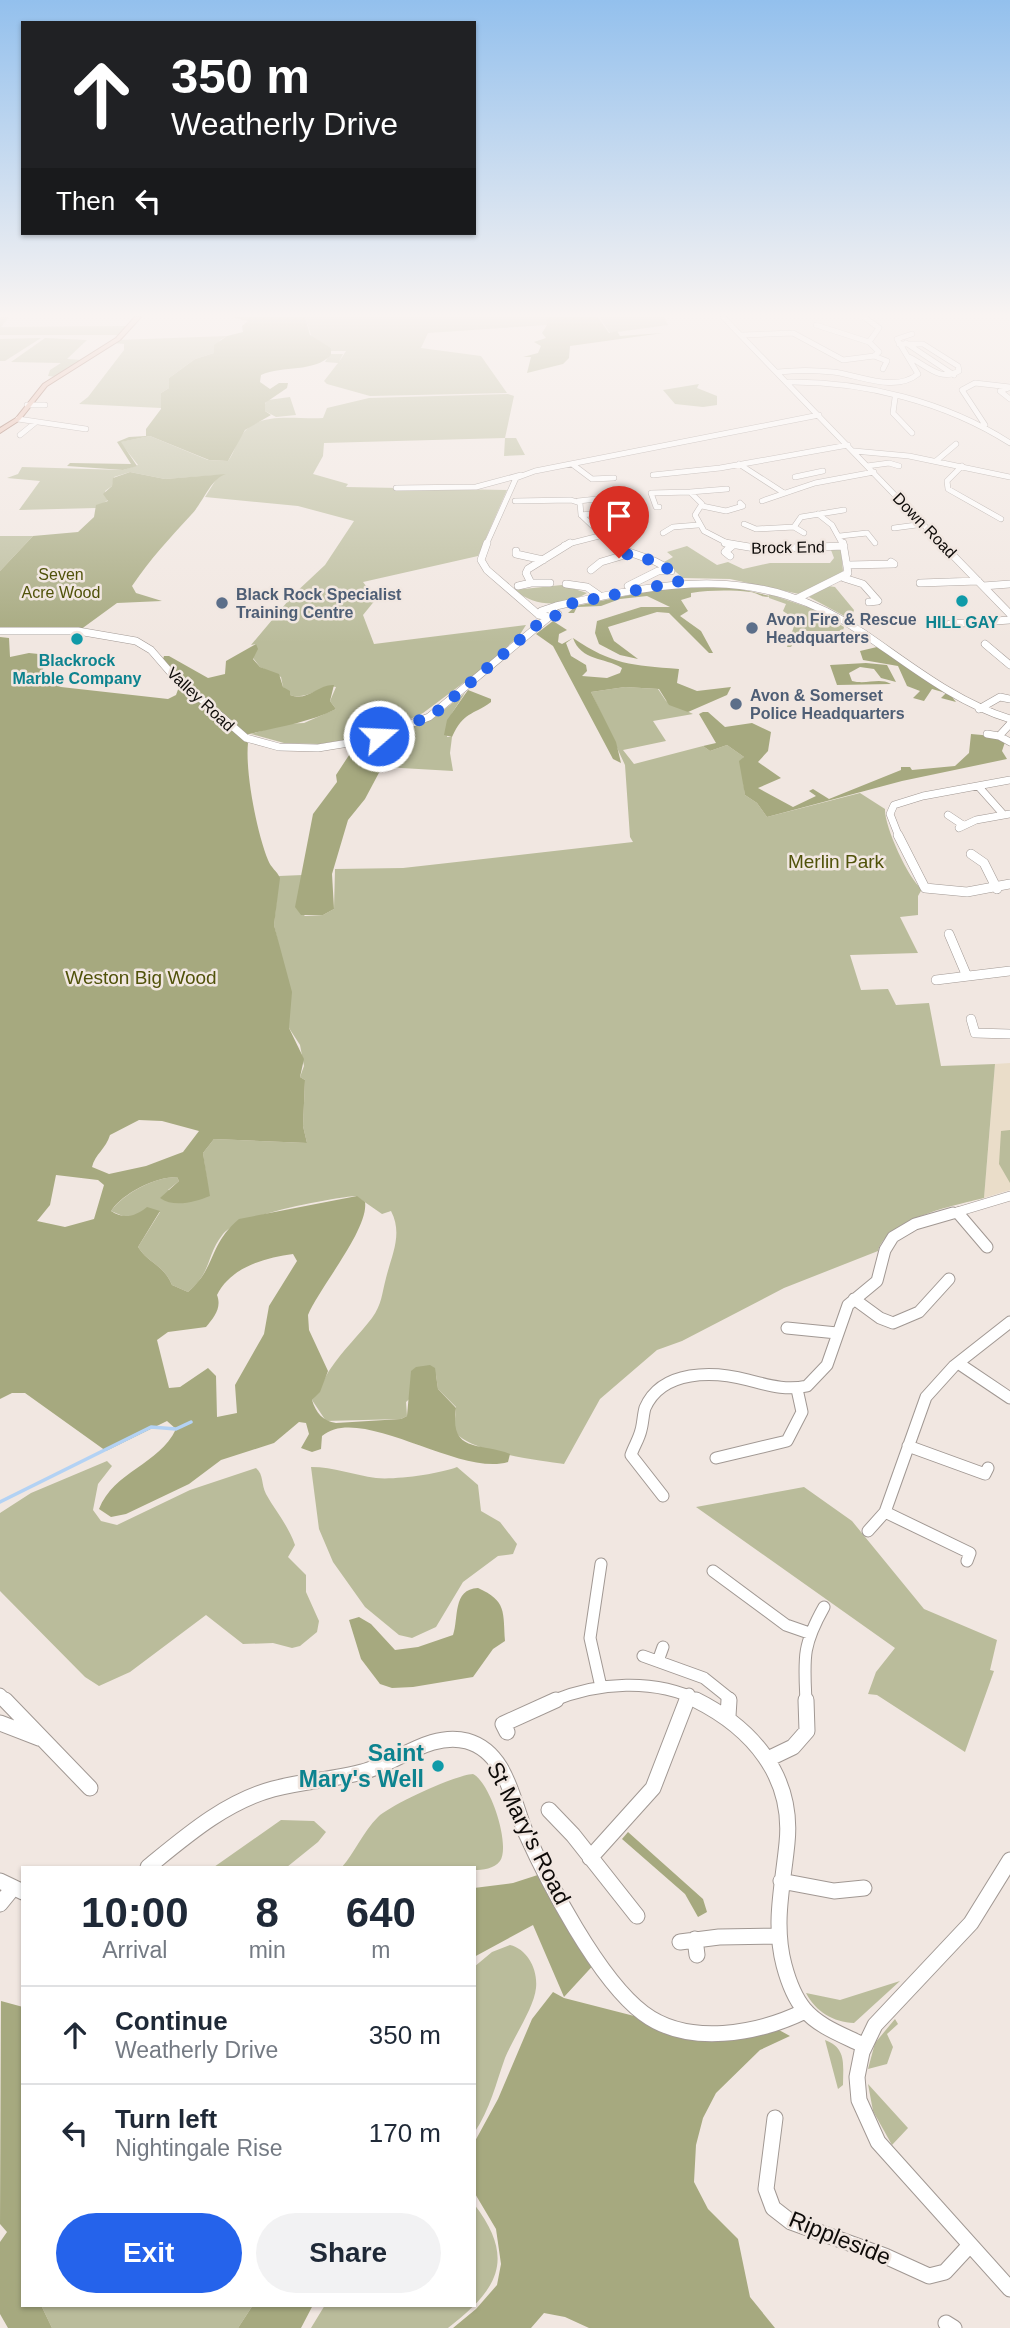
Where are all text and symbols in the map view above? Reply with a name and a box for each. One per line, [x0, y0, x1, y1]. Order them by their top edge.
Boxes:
icon: ahead [56, 49, 147, 140]
text: 350 m [171, 49, 310, 103]
text: Weatherly Drive [171, 106, 398, 142]
icon: left [129, 182, 167, 220]
text: Then [56, 186, 115, 216]
pin [589, 486, 649, 558]
street label: Down Road [889, 489, 960, 561]
icon: arrive [600, 497, 638, 535]
street label: Brock End [751, 538, 825, 557]
park label: Seven Acre Wood [22, 566, 100, 601]
place label: Black Rock Specialist Training Centre [236, 586, 402, 621]
marker: HILL GAY [954, 593, 970, 609]
marker: Black Rock Specialist Training Centre [214, 595, 230, 611]
place label: Avon Fire & Rescue Headquarters [766, 611, 917, 646]
place label: HILL GAY [926, 614, 999, 631]
marker: Avon Fire & Rescue Headquarters [744, 620, 760, 636]
marker: Blackrock Marble Company [69, 631, 85, 647]
place label: Blackrock Marble Company [13, 652, 142, 687]
street label: Valley Road [164, 664, 238, 735]
place label: Avon & Somerset Police Headquarters [750, 687, 905, 722]
marker: Avon & Somerset Police Headquarters [728, 696, 744, 712]
position arrow [342, 699, 416, 773]
park label: Merlin Park [788, 851, 885, 872]
park label: Weston Big Wood [65, 967, 217, 988]
place label: Saint Mary's Well [299, 1740, 424, 1792]
street label: St Mary's Road [482, 1757, 576, 1909]
marker: Saint Mary's Well [430, 1758, 446, 1774]
text: 10:00 [81, 1889, 189, 1936]
text: 8 [255, 1889, 279, 1936]
text: 640 [346, 1889, 416, 1936]
text: Arrival [102, 1937, 167, 1963]
text: min [249, 1937, 286, 1963]
text: m [371, 1937, 390, 1963]
text: Continue [115, 2006, 228, 2036]
icon: ahead [56, 2016, 94, 2054]
text: 350 m [369, 2020, 441, 2050]
text: Weatherly Drive [115, 2037, 278, 2063]
text: Turn left [115, 2104, 217, 2134]
icon: left [56, 2114, 94, 2152]
text: 170 m [369, 2118, 441, 2148]
text: Nightingale Rise [115, 2135, 282, 2161]
street label: Rippleside [785, 2206, 895, 2270]
button: Exit [56, 2213, 242, 2293]
button: Share [256, 2213, 441, 2293]

